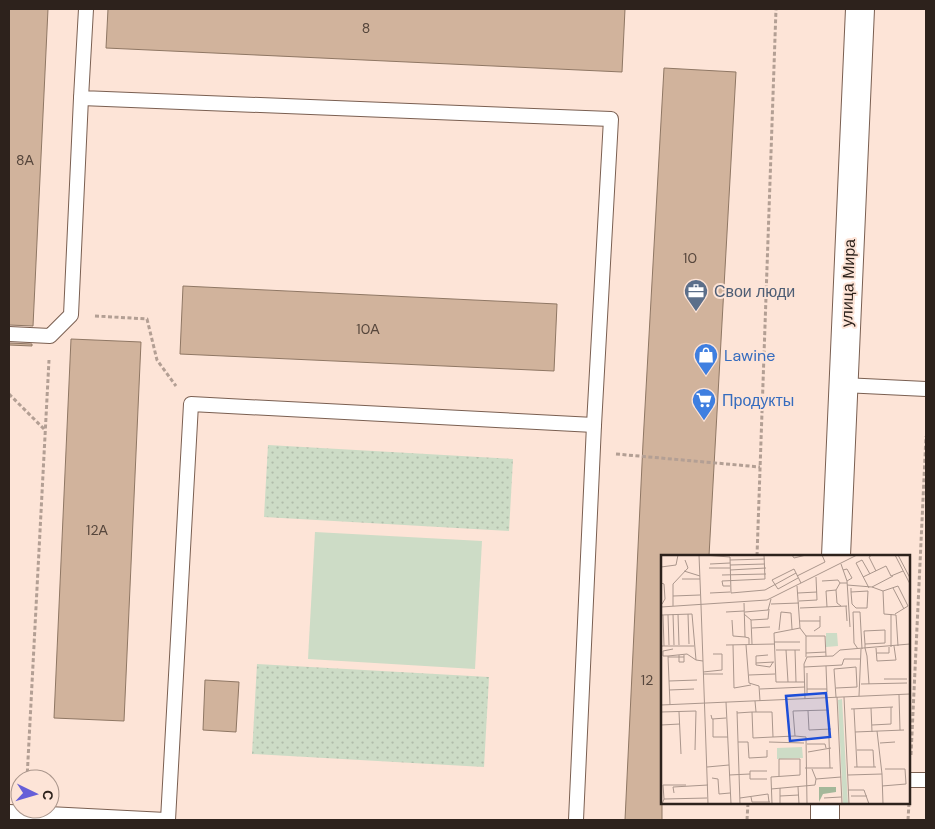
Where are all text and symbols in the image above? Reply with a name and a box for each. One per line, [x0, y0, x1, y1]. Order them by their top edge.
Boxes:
house number: 8 [362, 19, 370, 37]
house number: 8А [16, 151, 35, 169]
street label: улица Мира [836, 238, 860, 327]
house number: 10 [683, 249, 697, 267]
office icon: Свои люди [683, 278, 709, 312]
place label: Свои люди [714, 281, 795, 302]
house number: 10А [356, 320, 380, 338]
shop icon: Lawine [693, 342, 719, 376]
place label: Lawine [724, 345, 775, 366]
supermarket icon: Продукты [691, 387, 717, 421]
place label: Продукты [722, 390, 794, 411]
house number: 12А [86, 521, 109, 539]
inset map [661, 555, 910, 804]
house number: 12 [641, 671, 653, 689]
north arrow [10, 769, 60, 819]
text: С [39, 789, 57, 801]

